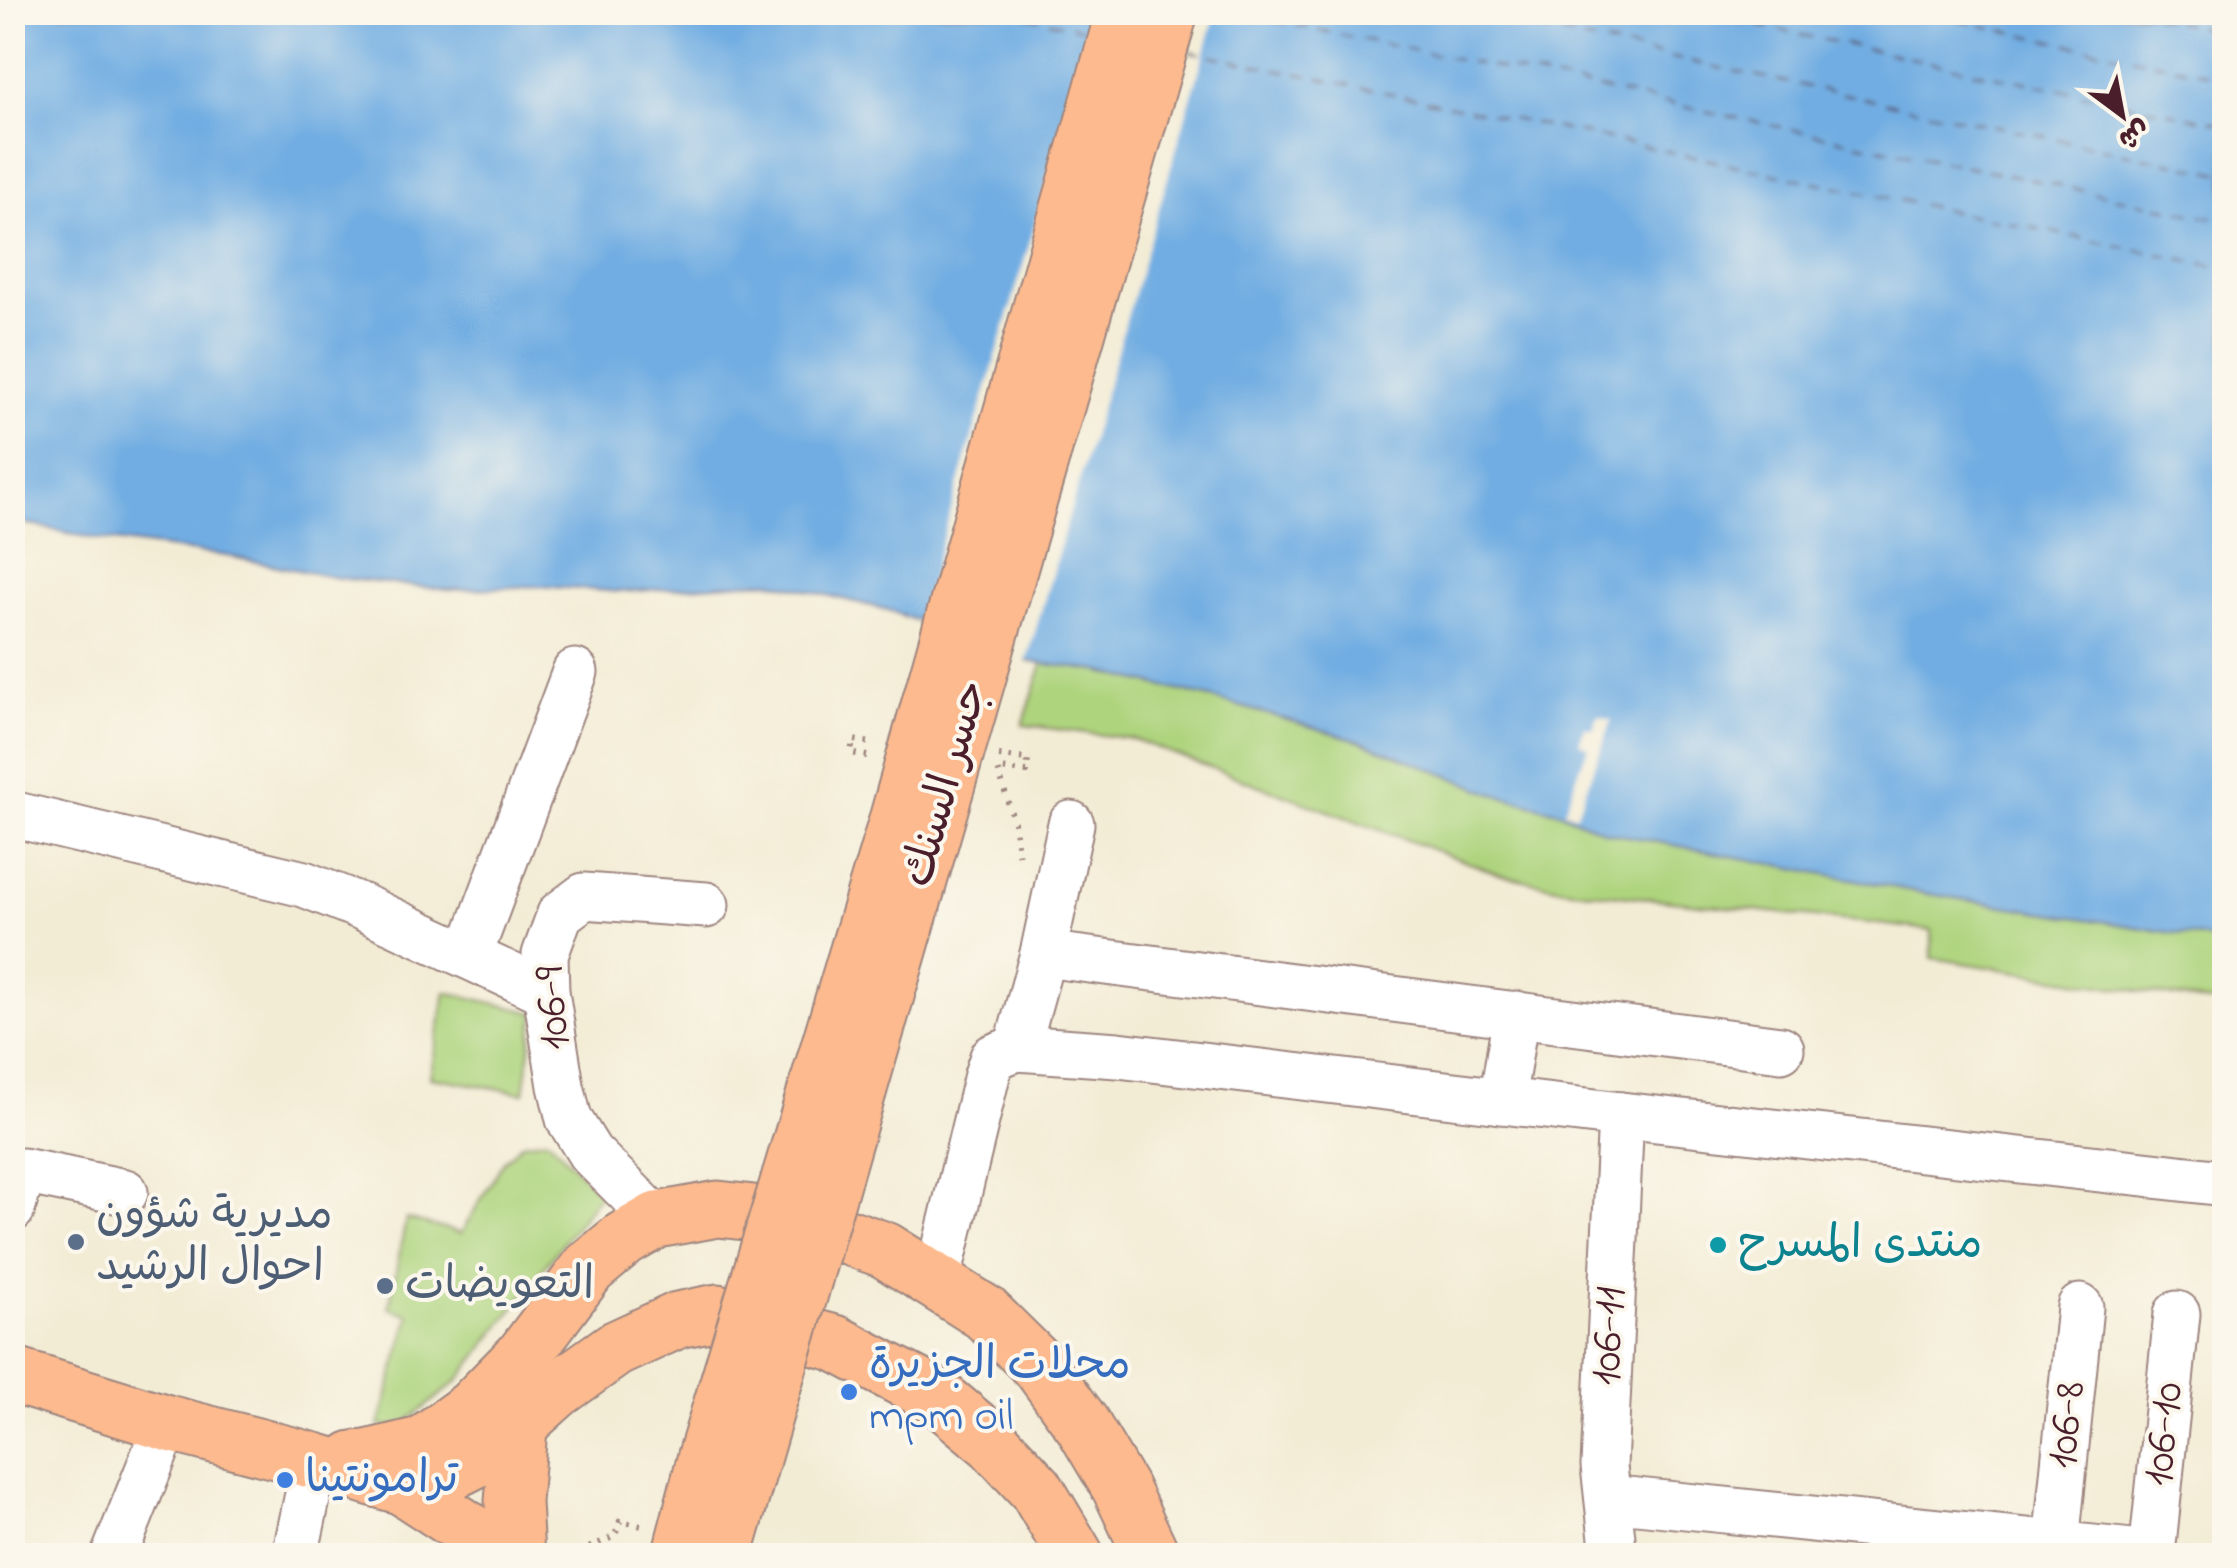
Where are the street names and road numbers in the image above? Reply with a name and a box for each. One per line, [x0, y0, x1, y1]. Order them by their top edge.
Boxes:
street label: جسر السنك [886, 673, 1008, 895]
street label: 106-9 [518, 963, 590, 1052]
street label: 106-11 [1574, 1285, 1646, 1387]
street label: 106-8 [2031, 1378, 2105, 1472]
street label: 106-10 [2127, 1379, 2203, 1489]

